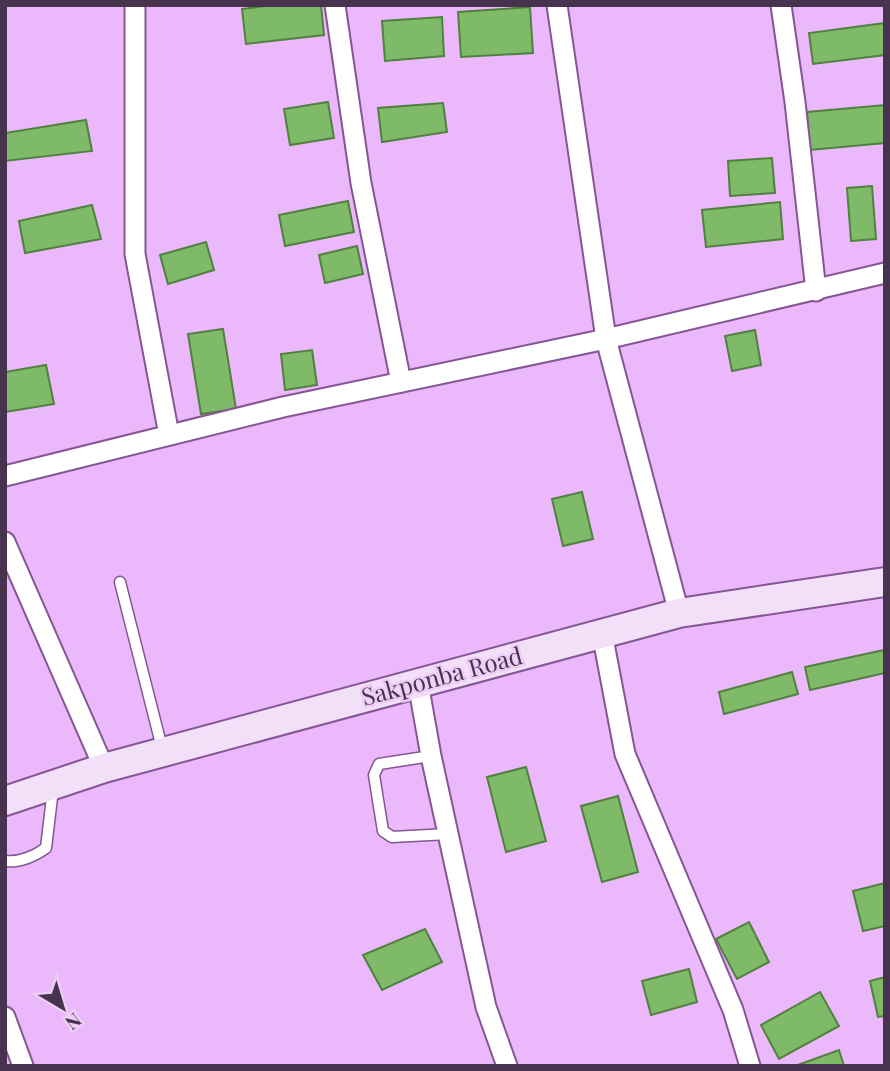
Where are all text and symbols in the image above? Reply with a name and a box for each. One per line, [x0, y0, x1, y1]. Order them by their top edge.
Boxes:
street label: Sakponba Road [358, 638, 526, 712]
north arrow [28, 973, 98, 1043]
text: N [60, 1008, 87, 1037]

